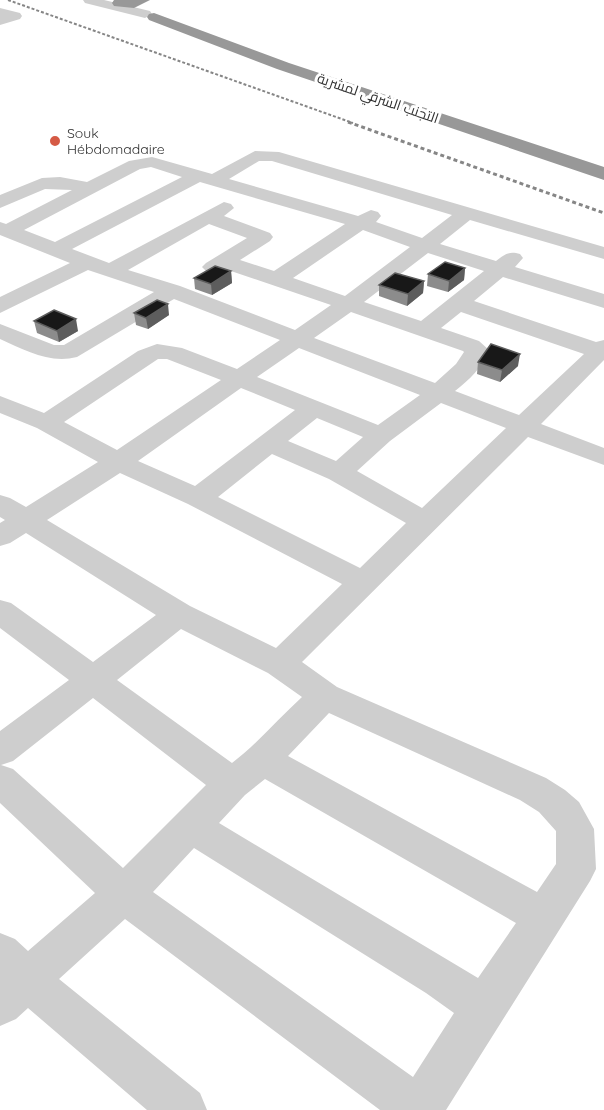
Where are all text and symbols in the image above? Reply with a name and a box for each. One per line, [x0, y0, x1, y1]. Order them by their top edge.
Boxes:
street label: التجنب الشرقي لمشرية [314, 69, 441, 130]
place label: Souk Hébdomadaire [67, 124, 165, 158]
marker: Souk Hébdomadaire [48, 134, 62, 148]

